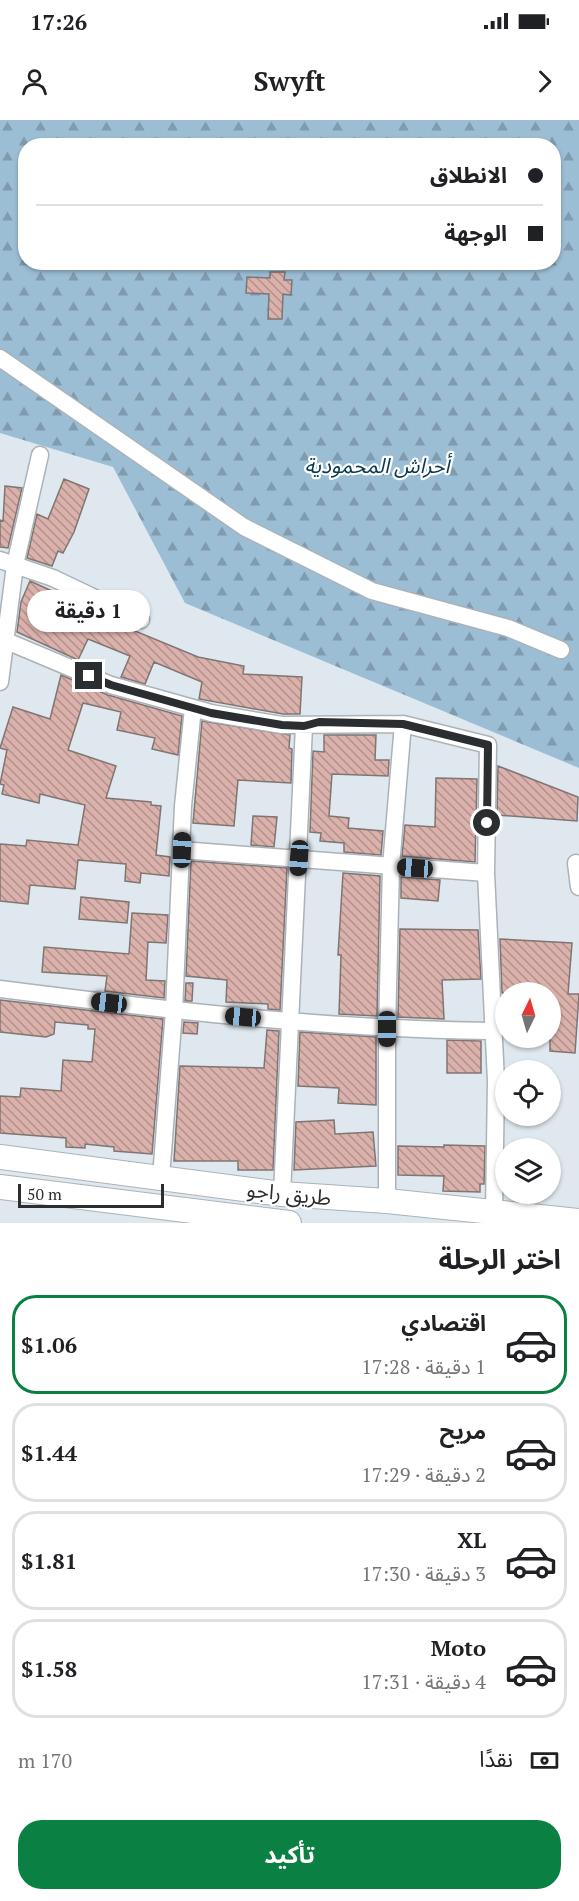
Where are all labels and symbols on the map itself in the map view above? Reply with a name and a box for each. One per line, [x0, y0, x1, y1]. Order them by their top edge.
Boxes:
park label: أحراش المحمودية [304, 451, 452, 479]
callout: 1 دقيقة [28, 589, 150, 631]
route end [75, 662, 102, 689]
route start [473, 809, 500, 836]
car [172, 832, 192, 868]
car [289, 839, 309, 877]
car [396, 858, 434, 878]
north arrow [495, 982, 561, 1048]
car [90, 992, 128, 1014]
car [224, 1006, 262, 1028]
car [378, 1011, 396, 1047]
street label: طريق راجو [245, 1175, 333, 1211]
scale bar [18, 1181, 164, 1208]

